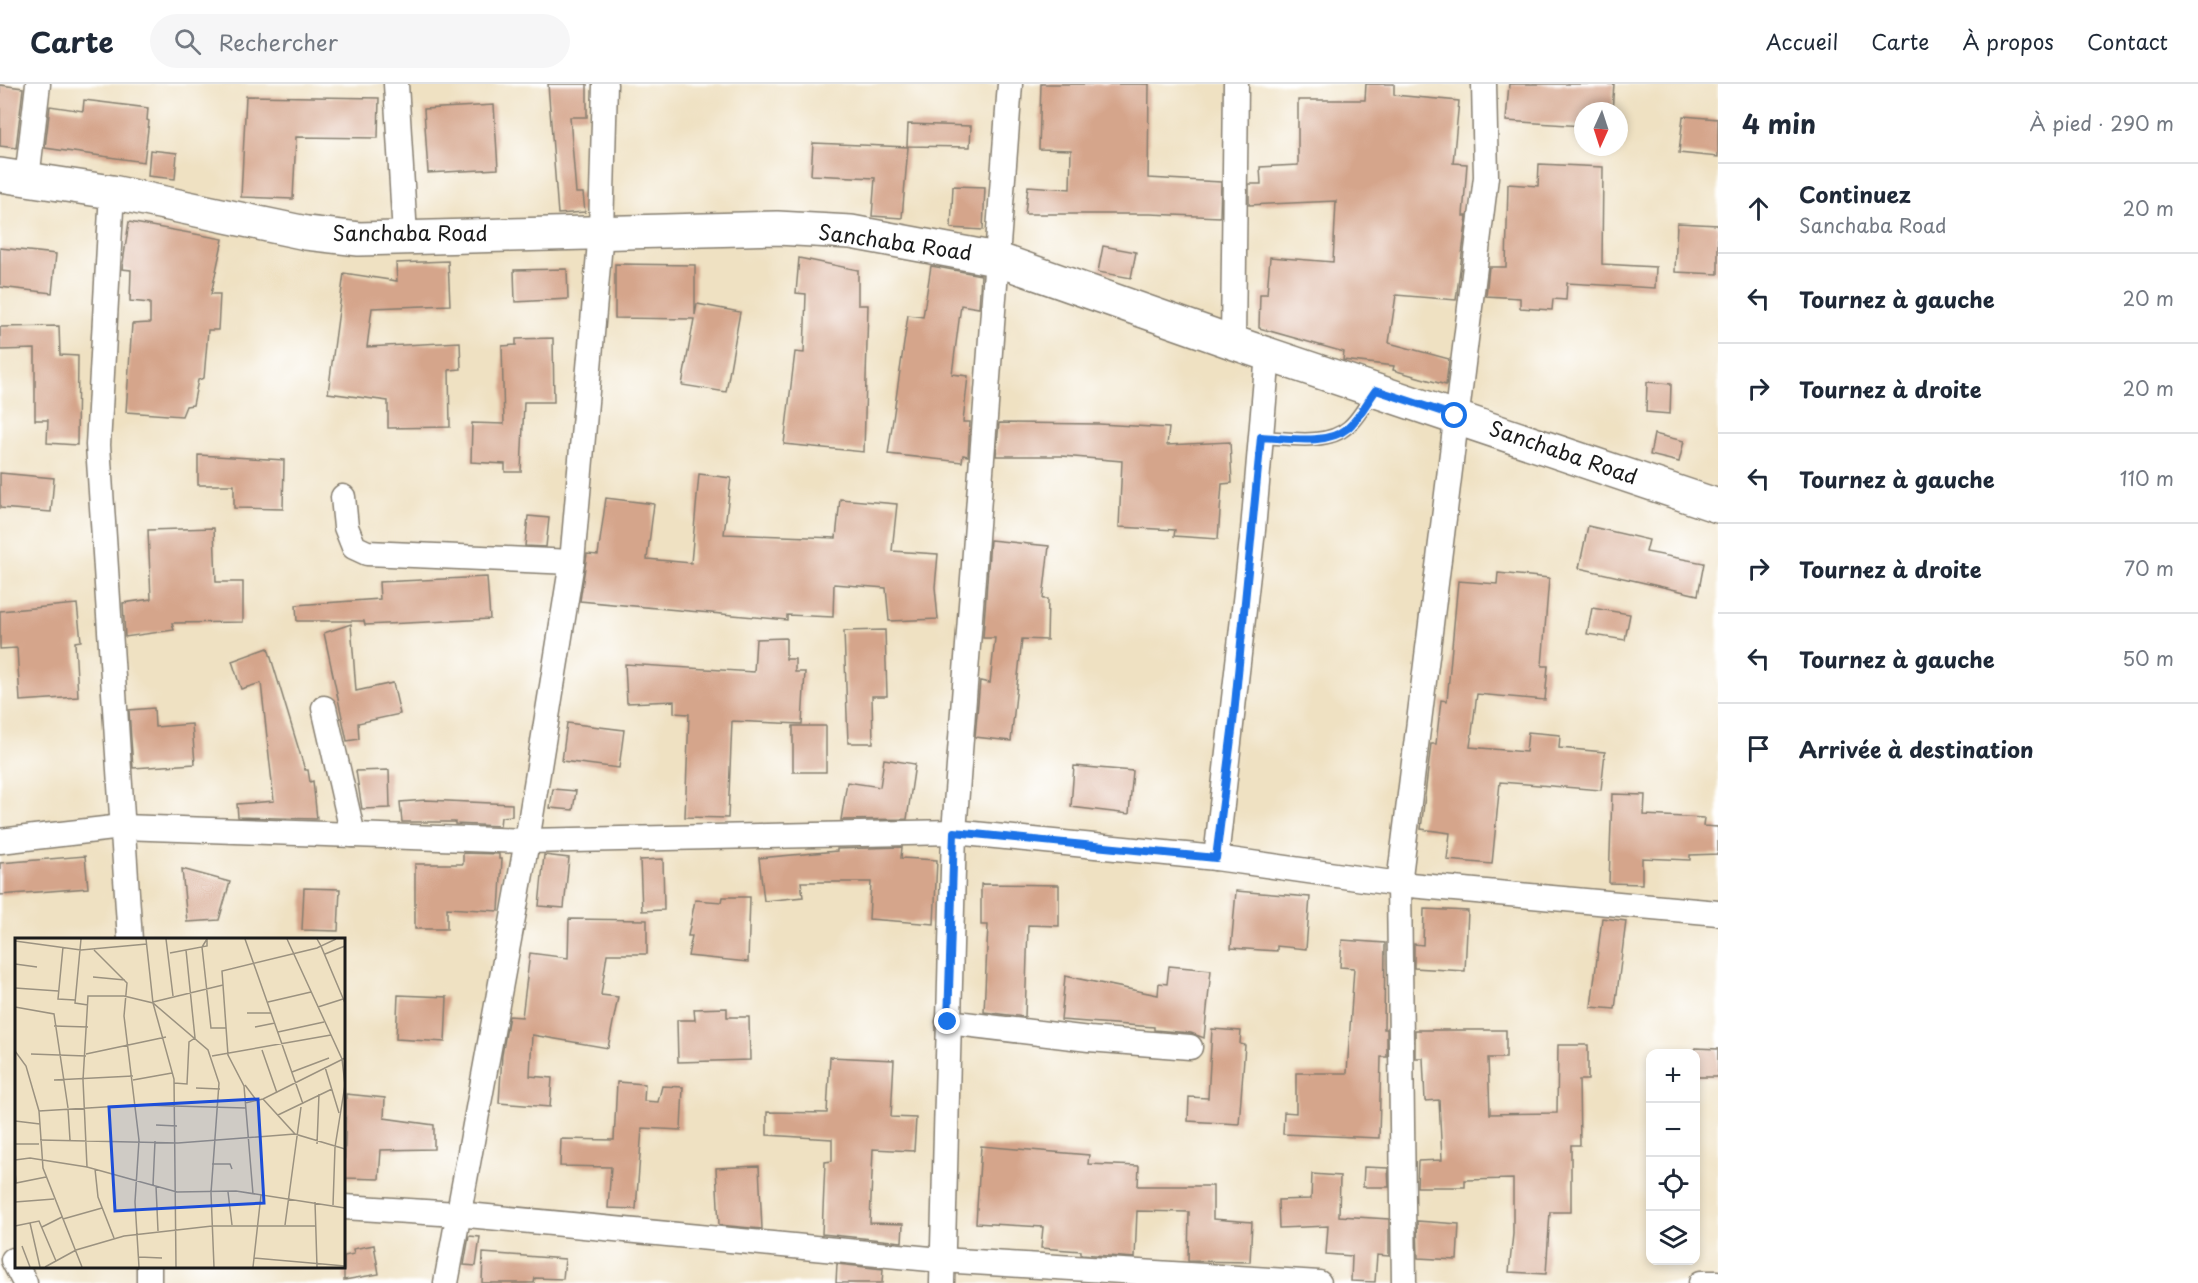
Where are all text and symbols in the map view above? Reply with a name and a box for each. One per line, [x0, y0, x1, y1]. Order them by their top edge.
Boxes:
search box [150, 14, 570, 68]
text: Carte [30, 20, 114, 63]
icon: search [171, 25, 204, 58]
text: Rechercher [219, 25, 338, 58]
text: Accueil [1766, 25, 1838, 57]
text: Carte [1871, 25, 1929, 57]
text: À propos [1962, 25, 2054, 57]
text: Contact [2087, 25, 2168, 57]
north arrow [1574, 102, 1628, 156]
text: 4 min [1742, 104, 1816, 143]
text: À pied · 290 m [2030, 108, 2174, 138]
text: Continuez [1799, 177, 1911, 210]
icon: ahead [1742, 192, 1775, 225]
text: 20 m [2122, 193, 2174, 223]
text: Sanchaba Road [1799, 210, 1946, 240]
street label: Sanchaba Road [816, 214, 974, 268]
street label: Sanchaba Road [333, 216, 487, 248]
icon: left [1742, 282, 1775, 315]
text: Tournez à gauche [1799, 282, 1995, 315]
text: 20 m [2122, 283, 2174, 313]
icon: right [1742, 372, 1775, 405]
text: Tournez à droite [1799, 372, 1982, 405]
text: 20 m [2122, 373, 2174, 403]
route start [1441, 402, 1467, 428]
street label: Sanchaba Road [1485, 411, 1642, 491]
icon: left [1742, 462, 1775, 495]
text: Tournez à gauche [1799, 462, 1995, 495]
text: 110 m [2120, 463, 2174, 493]
icon: right [1742, 552, 1775, 585]
text: Tournez à droite [1799, 552, 1982, 585]
text: 70 m [2124, 553, 2174, 583]
icon: left [1742, 642, 1775, 675]
text: Tournez à gauche [1799, 642, 1995, 675]
text: 50 m [2122, 643, 2174, 673]
icon: arrive [1742, 732, 1775, 765]
text: Arrivée à destination [1799, 732, 2033, 765]
inset map [15, 938, 345, 1268]
route end [934, 1008, 960, 1034]
map controls [1646, 1049, 1700, 1265]
button: + [1646, 1049, 1700, 1103]
button: − [1646, 1103, 1700, 1157]
button: locate [1646, 1157, 1700, 1211]
button: layers [1646, 1211, 1700, 1265]

